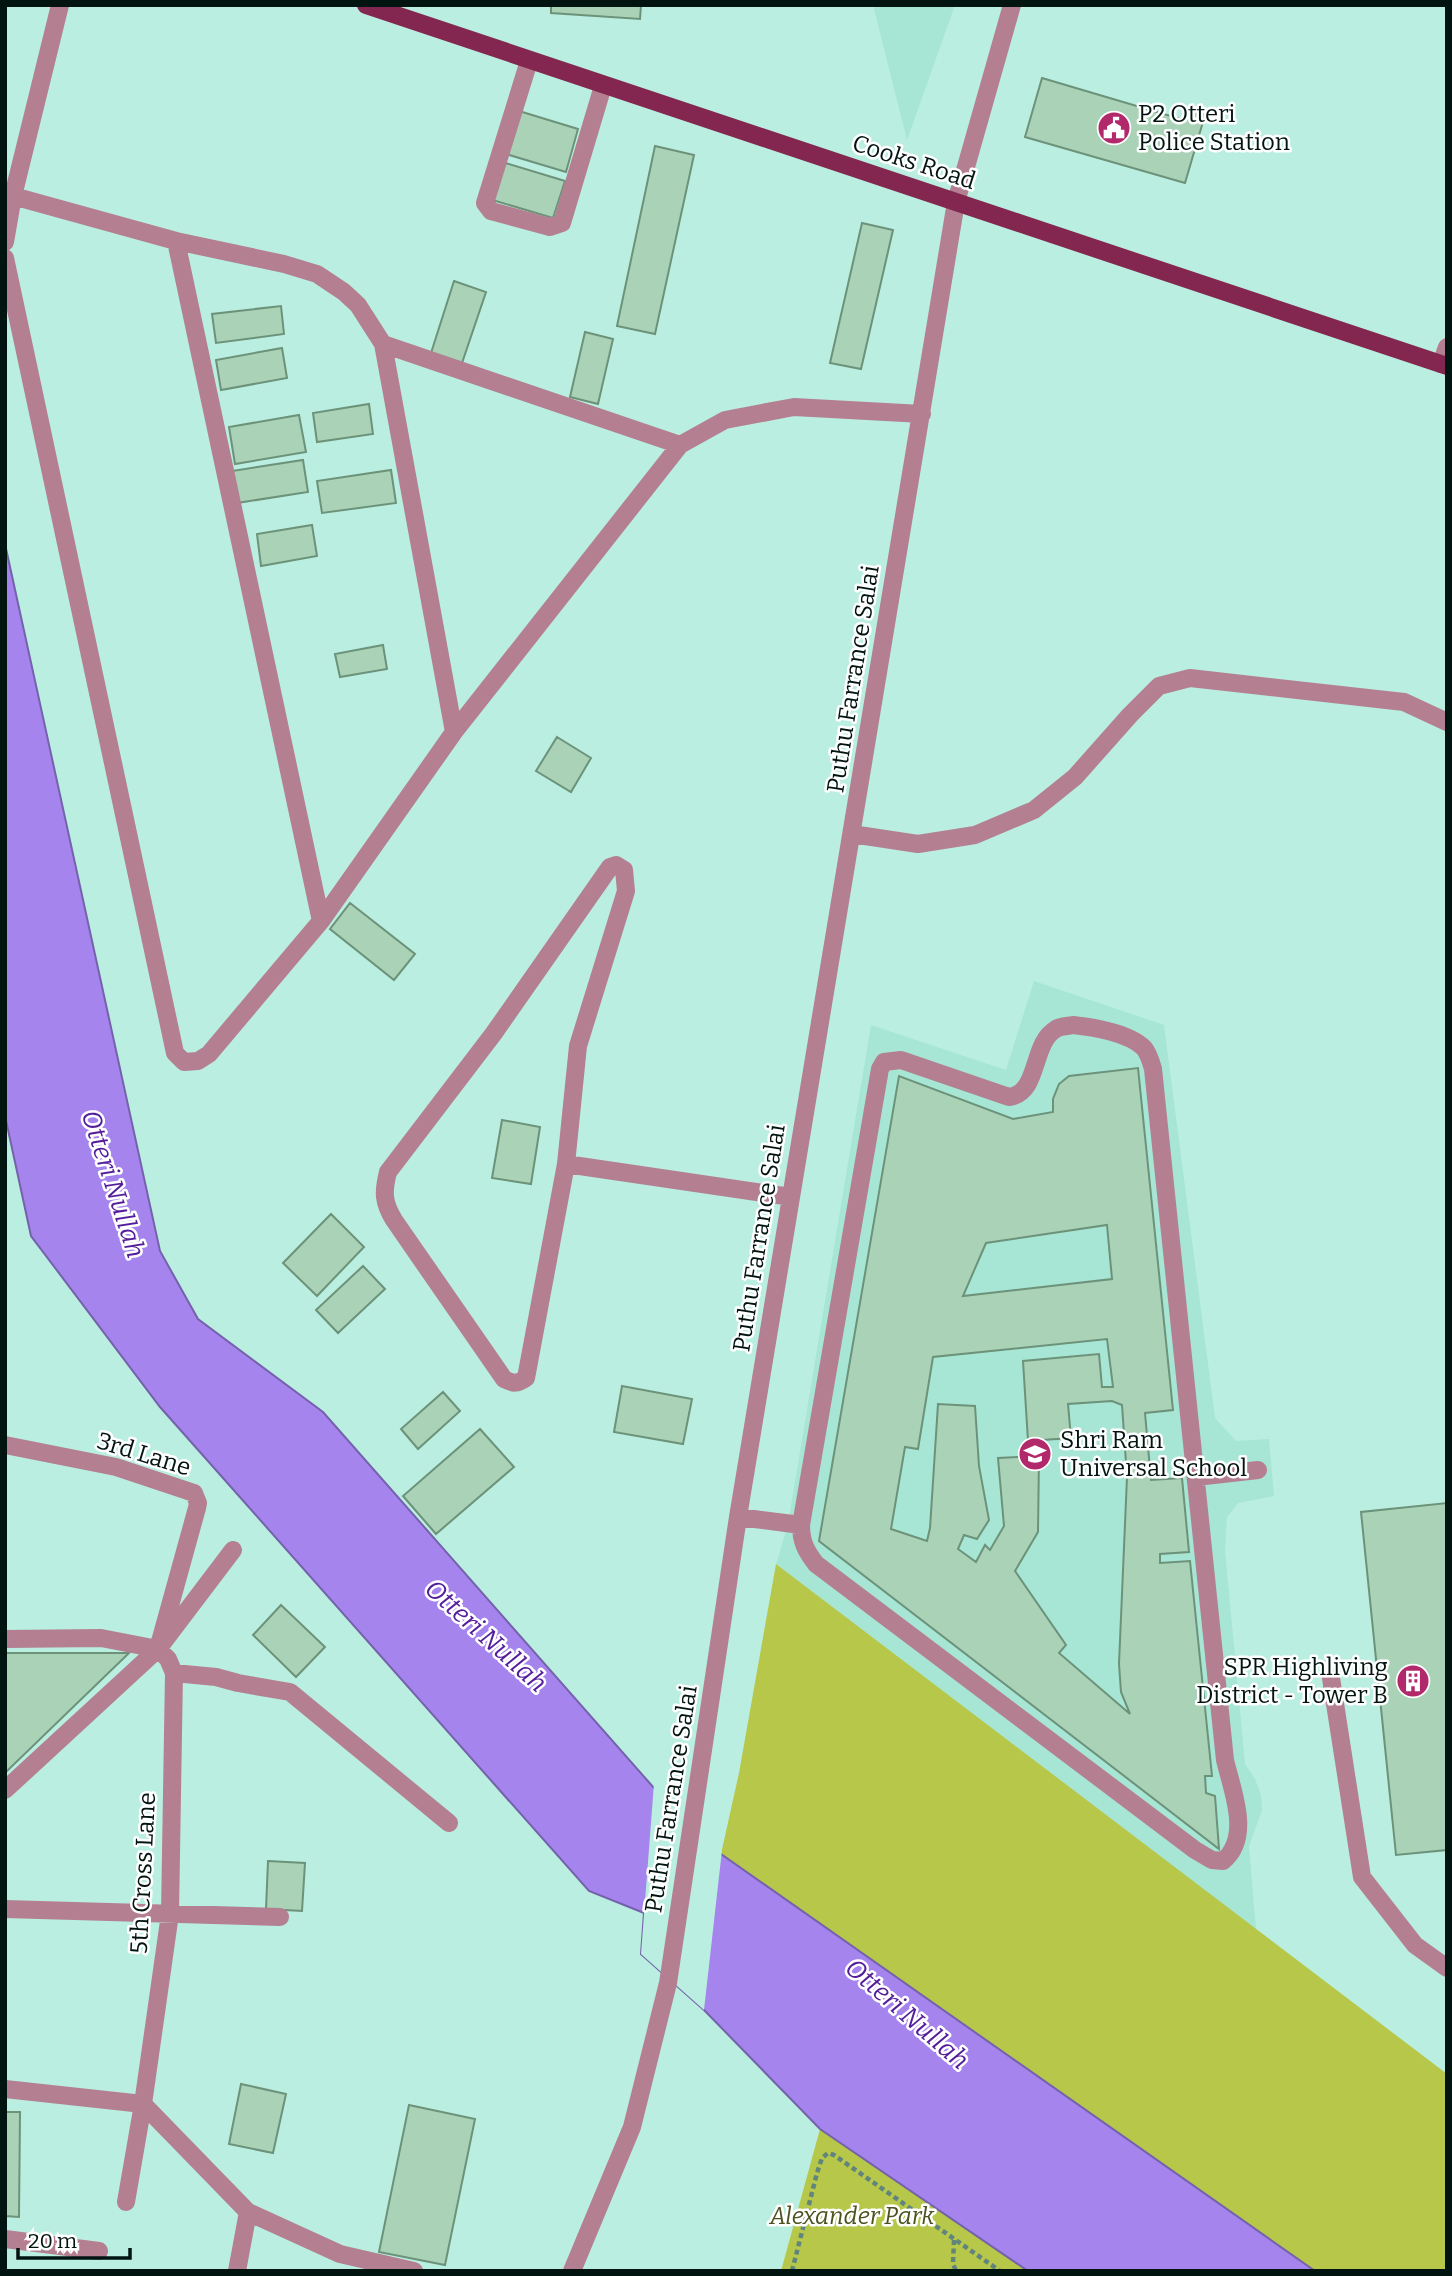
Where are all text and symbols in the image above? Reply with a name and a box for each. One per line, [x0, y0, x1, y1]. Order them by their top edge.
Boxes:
place label: P2 Otteri Police Station [1138, 100, 1290, 156]
public building icon: P2 Otteri Police Station [1095, 109, 1133, 147]
street label: Cooks Road [849, 129, 979, 195]
street label: Puthu Farrance Salai [821, 563, 885, 795]
water label: Otteri Nullah [75, 1106, 151, 1262]
street label: Puthu Farrance Salai [727, 1122, 791, 1354]
street label: 3rd Lane [94, 1426, 194, 1482]
place label: Shri Ram Universal School [1060, 1426, 1247, 1482]
school or university icon: Shri Ram Universal School [1016, 1435, 1054, 1473]
water label: Otteri Nullah [419, 1573, 553, 1699]
place label: SPR Highliving District - Tower B [1196, 1653, 1388, 1709]
building icon: SPR Highliving District - Tower B [1394, 1662, 1432, 1700]
street label: Puthu Farrance Salai [639, 1683, 703, 1915]
street label: 5th Cross Lane [125, 1791, 161, 1955]
water label: Otteri Nullah [839, 1952, 975, 2076]
park label: Alexander Park [769, 2202, 935, 2230]
scale bar [18, 2216, 130, 2260]
text: 20 m [28, 2228, 77, 2254]

